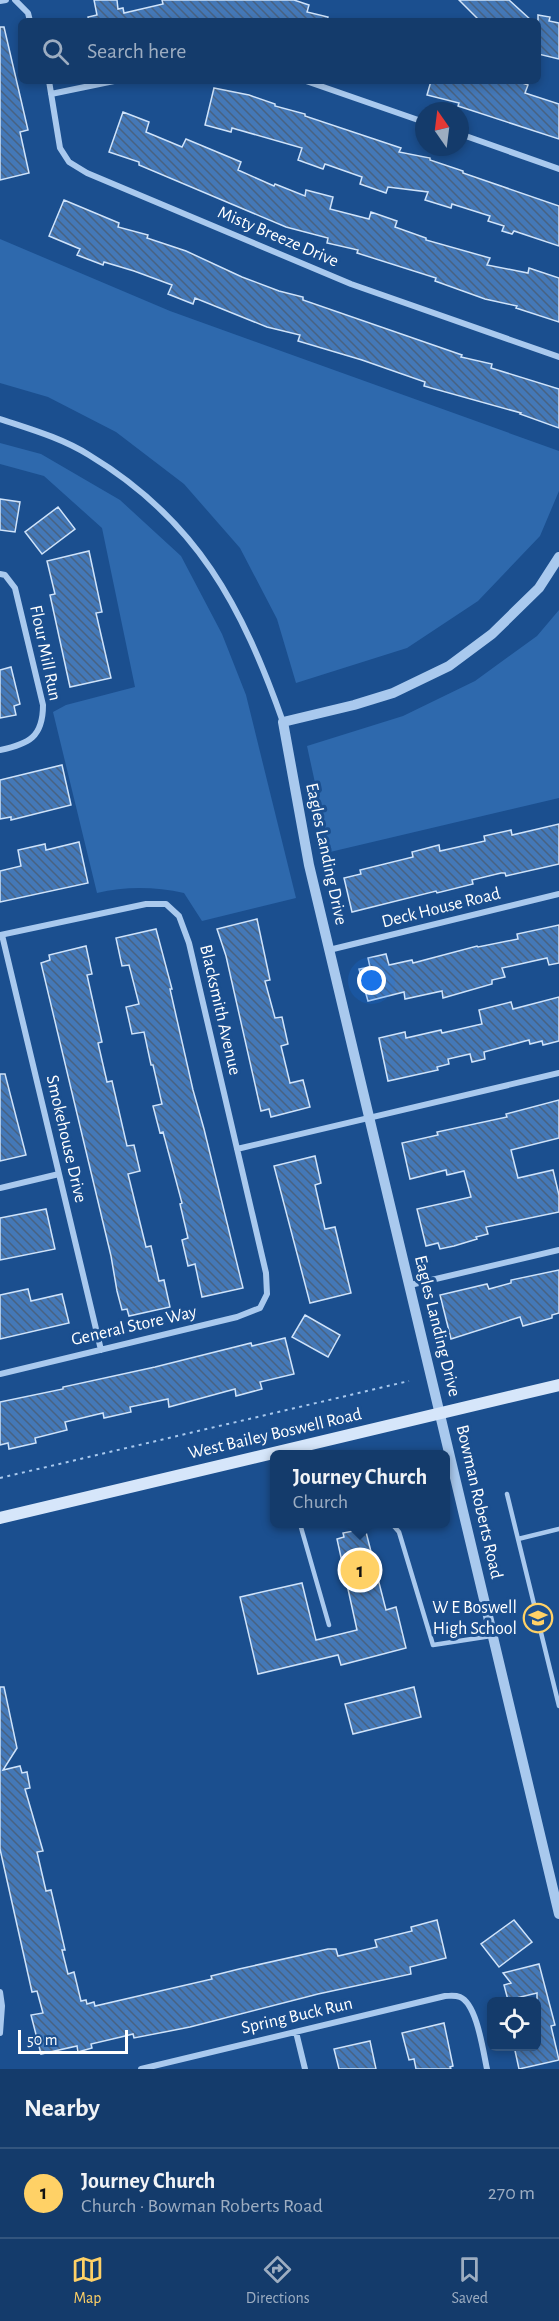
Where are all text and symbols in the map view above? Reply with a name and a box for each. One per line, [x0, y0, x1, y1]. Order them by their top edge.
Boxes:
search box [18, 18, 541, 84]
icon: search [39, 35, 72, 68]
text: Search here [87, 40, 186, 62]
north arrow [415, 102, 469, 156]
street label: Misty Breeze Drive [215, 203, 341, 271]
street label: Flour Mill Run [26, 604, 64, 702]
street label: Eagles Landing Drive [302, 781, 350, 927]
street label: Deck House Road [380, 885, 502, 931]
street label: Blacksmith Avenue [196, 943, 244, 1077]
your location [357, 966, 386, 995]
street label: Smokehouse Drive [43, 1073, 89, 1205]
street label: Eagles Landing Drive [411, 1254, 463, 1398]
street label: General Store Way [69, 1303, 199, 1349]
street label: West Bailey Boswell Road [186, 1405, 364, 1463]
street label: Bowman Roberts Road [452, 1423, 506, 1581]
popup [270, 1450, 450, 1528]
text: Journey Church [293, 1466, 427, 1488]
text: Church [293, 1492, 348, 1512]
pin: 1 [340, 1548, 380, 1592]
place label: W E Boswell High School [432, 1599, 517, 1638]
school or university icon: W E Boswell High School [522, 1602, 554, 1634]
street label: Spring Buck Run [240, 1994, 354, 2038]
map controls [487, 1997, 541, 2051]
button: locate [487, 1997, 541, 2051]
scale bar [18, 2027, 128, 2054]
text: 50 m [27, 2032, 58, 2048]
text: Nearby [24, 2095, 100, 2121]
text: Journey Church [81, 2170, 215, 2192]
text: 1 [40, 2183, 47, 2203]
text: 270 m [488, 2183, 535, 2203]
text: Church · Bowman Roberts Road [81, 2196, 323, 2216]
tab: Map [71, 2253, 104, 2308]
tab: Directions [246, 2253, 310, 2308]
tab: Saved [451, 2253, 488, 2308]

